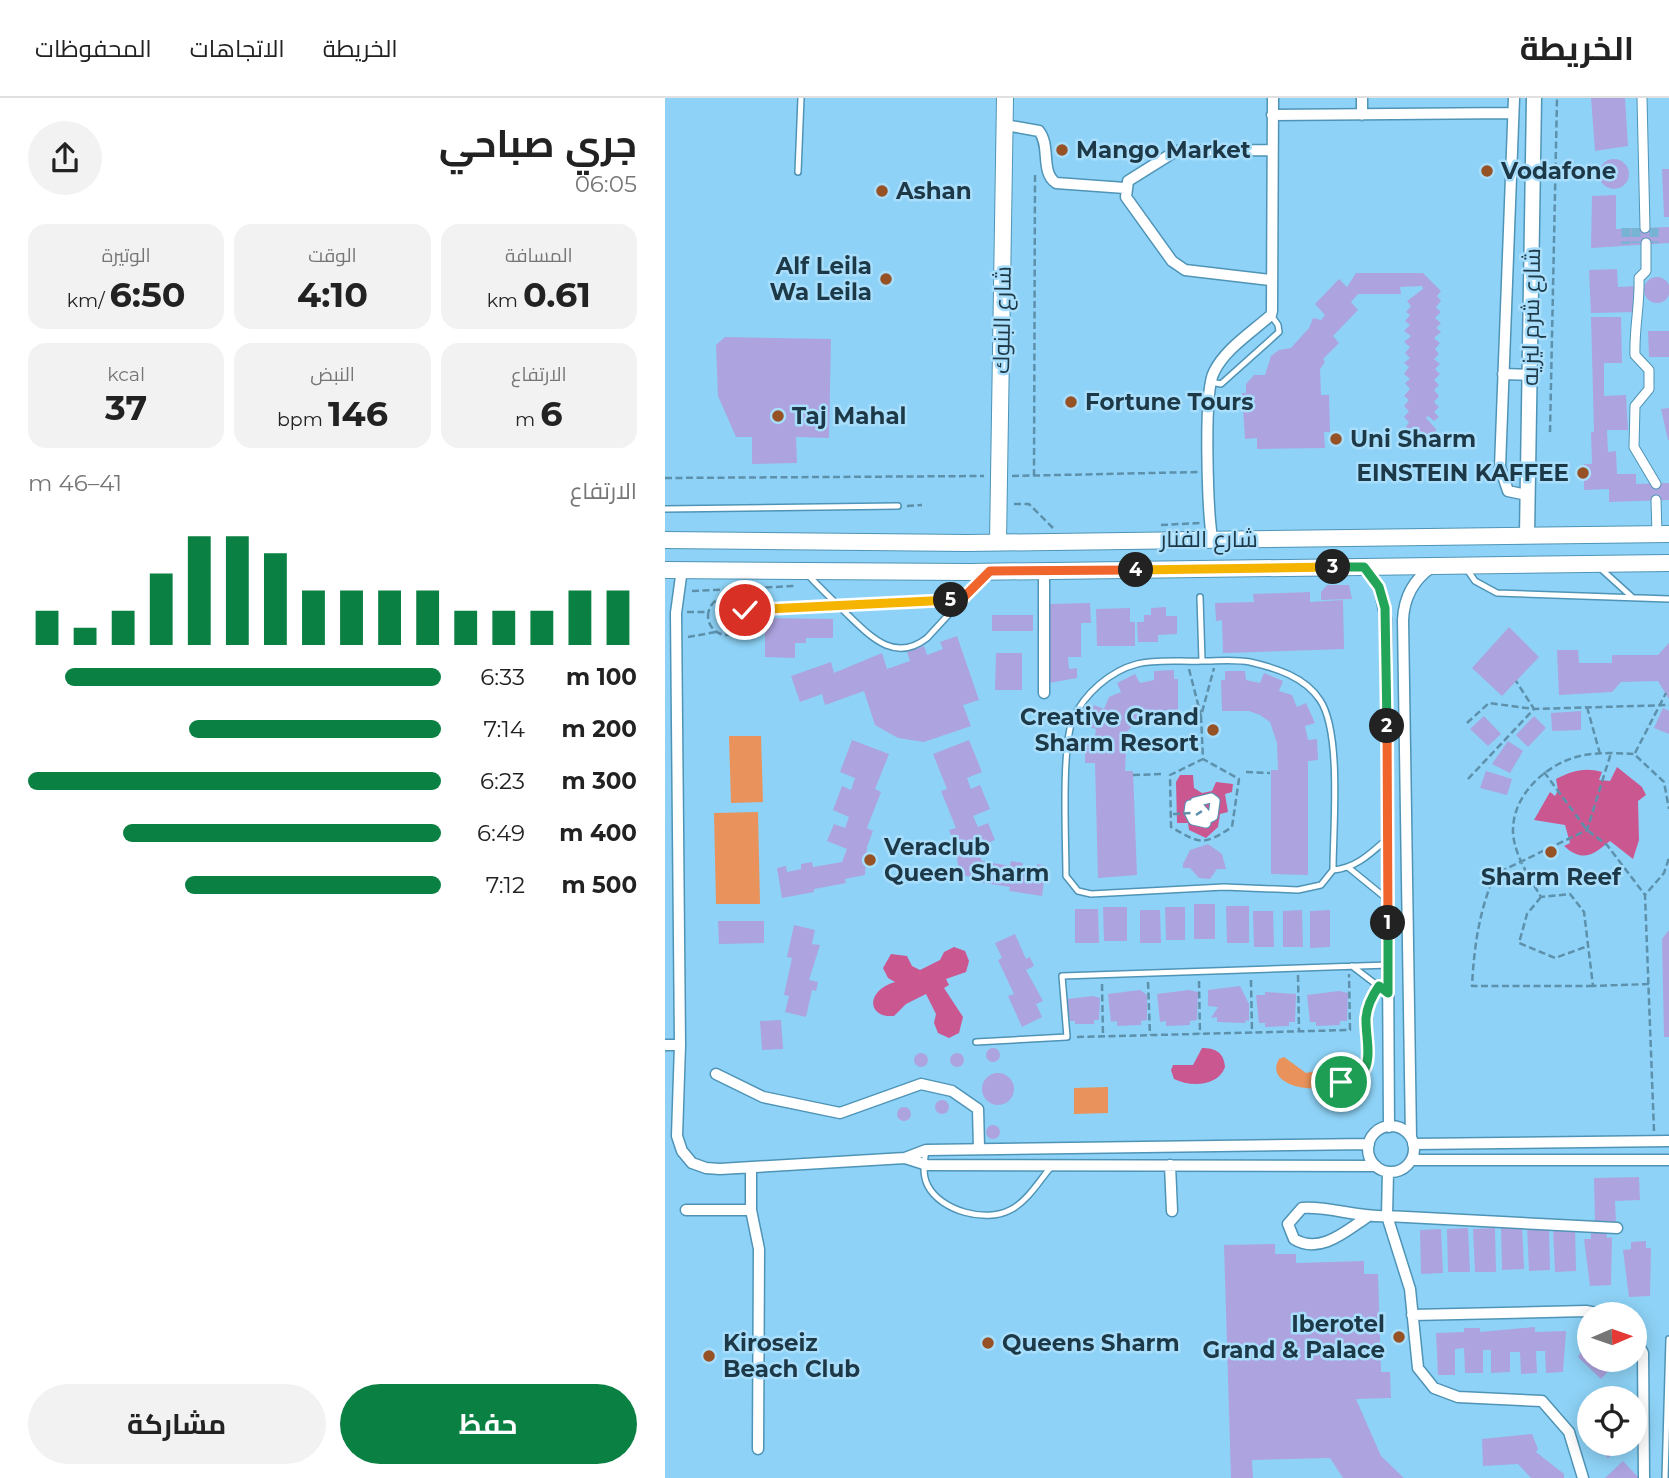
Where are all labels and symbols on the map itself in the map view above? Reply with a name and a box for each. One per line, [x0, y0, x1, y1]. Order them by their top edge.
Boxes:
place label: Mango Market [1076, 136, 1251, 164]
marker: Mango Market [1054, 142, 1070, 158]
place label: Vodafone [1500, 157, 1616, 185]
marker: Vodafone [1479, 163, 1495, 179]
place label: Ashan [895, 177, 972, 205]
marker: Ashan [874, 183, 890, 199]
street label: شارع شرم ليزيه [1516, 248, 1548, 386]
place label: Alf Leila Wa Leila [769, 252, 872, 306]
street label: شارع البنوك [987, 266, 1019, 374]
marker: Alf Leila Wa Leila [878, 271, 894, 287]
place label: Fortune Tours [1085, 388, 1253, 416]
marker: Fortune Tours [1063, 394, 1079, 410]
place label: Taj Mahal [792, 402, 907, 430]
marker: Taj Mahal [770, 408, 786, 424]
place label: Uni Sharm [1350, 425, 1476, 453]
marker: Uni Sharm [1328, 431, 1344, 447]
place label: EINSTEIN KAFFEE [1357, 459, 1569, 487]
marker: EINSTEIN KAFFEE [1575, 465, 1591, 481]
street label: شارع الفنار [1158, 525, 1258, 555]
pin: 3 [1315, 550, 1351, 584]
pin: 4 [1119, 552, 1154, 588]
pin [715, 580, 775, 640]
pin: 5 [933, 582, 969, 618]
place label: Creative Grand Sharm Resort [1020, 703, 1199, 757]
pin: 2 [1369, 708, 1405, 744]
marker: Creative Grand Sharm Resort [1205, 722, 1221, 738]
place label: Veraclub Queen Sharm [883, 833, 1049, 887]
marker: Sharm Reef [1543, 844, 1559, 860]
marker: Veraclub Queen Sharm [862, 852, 878, 868]
place label: Sharm Reef [1481, 863, 1622, 891]
pin: 1 [1371, 906, 1405, 940]
pin [1311, 1052, 1371, 1112]
north arrow [1577, 1302, 1647, 1372]
place label: Iberotel Grand & Palace [1203, 1310, 1385, 1364]
place label: Kiroseiz Beach Club [723, 1329, 860, 1383]
place label: Queens Sharm [1002, 1329, 1180, 1357]
marker: Iberotel Grand & Palace [1391, 1329, 1407, 1345]
marker: Queens Sharm [980, 1335, 996, 1351]
marker: Kiroseiz Beach Club [701, 1348, 717, 1364]

